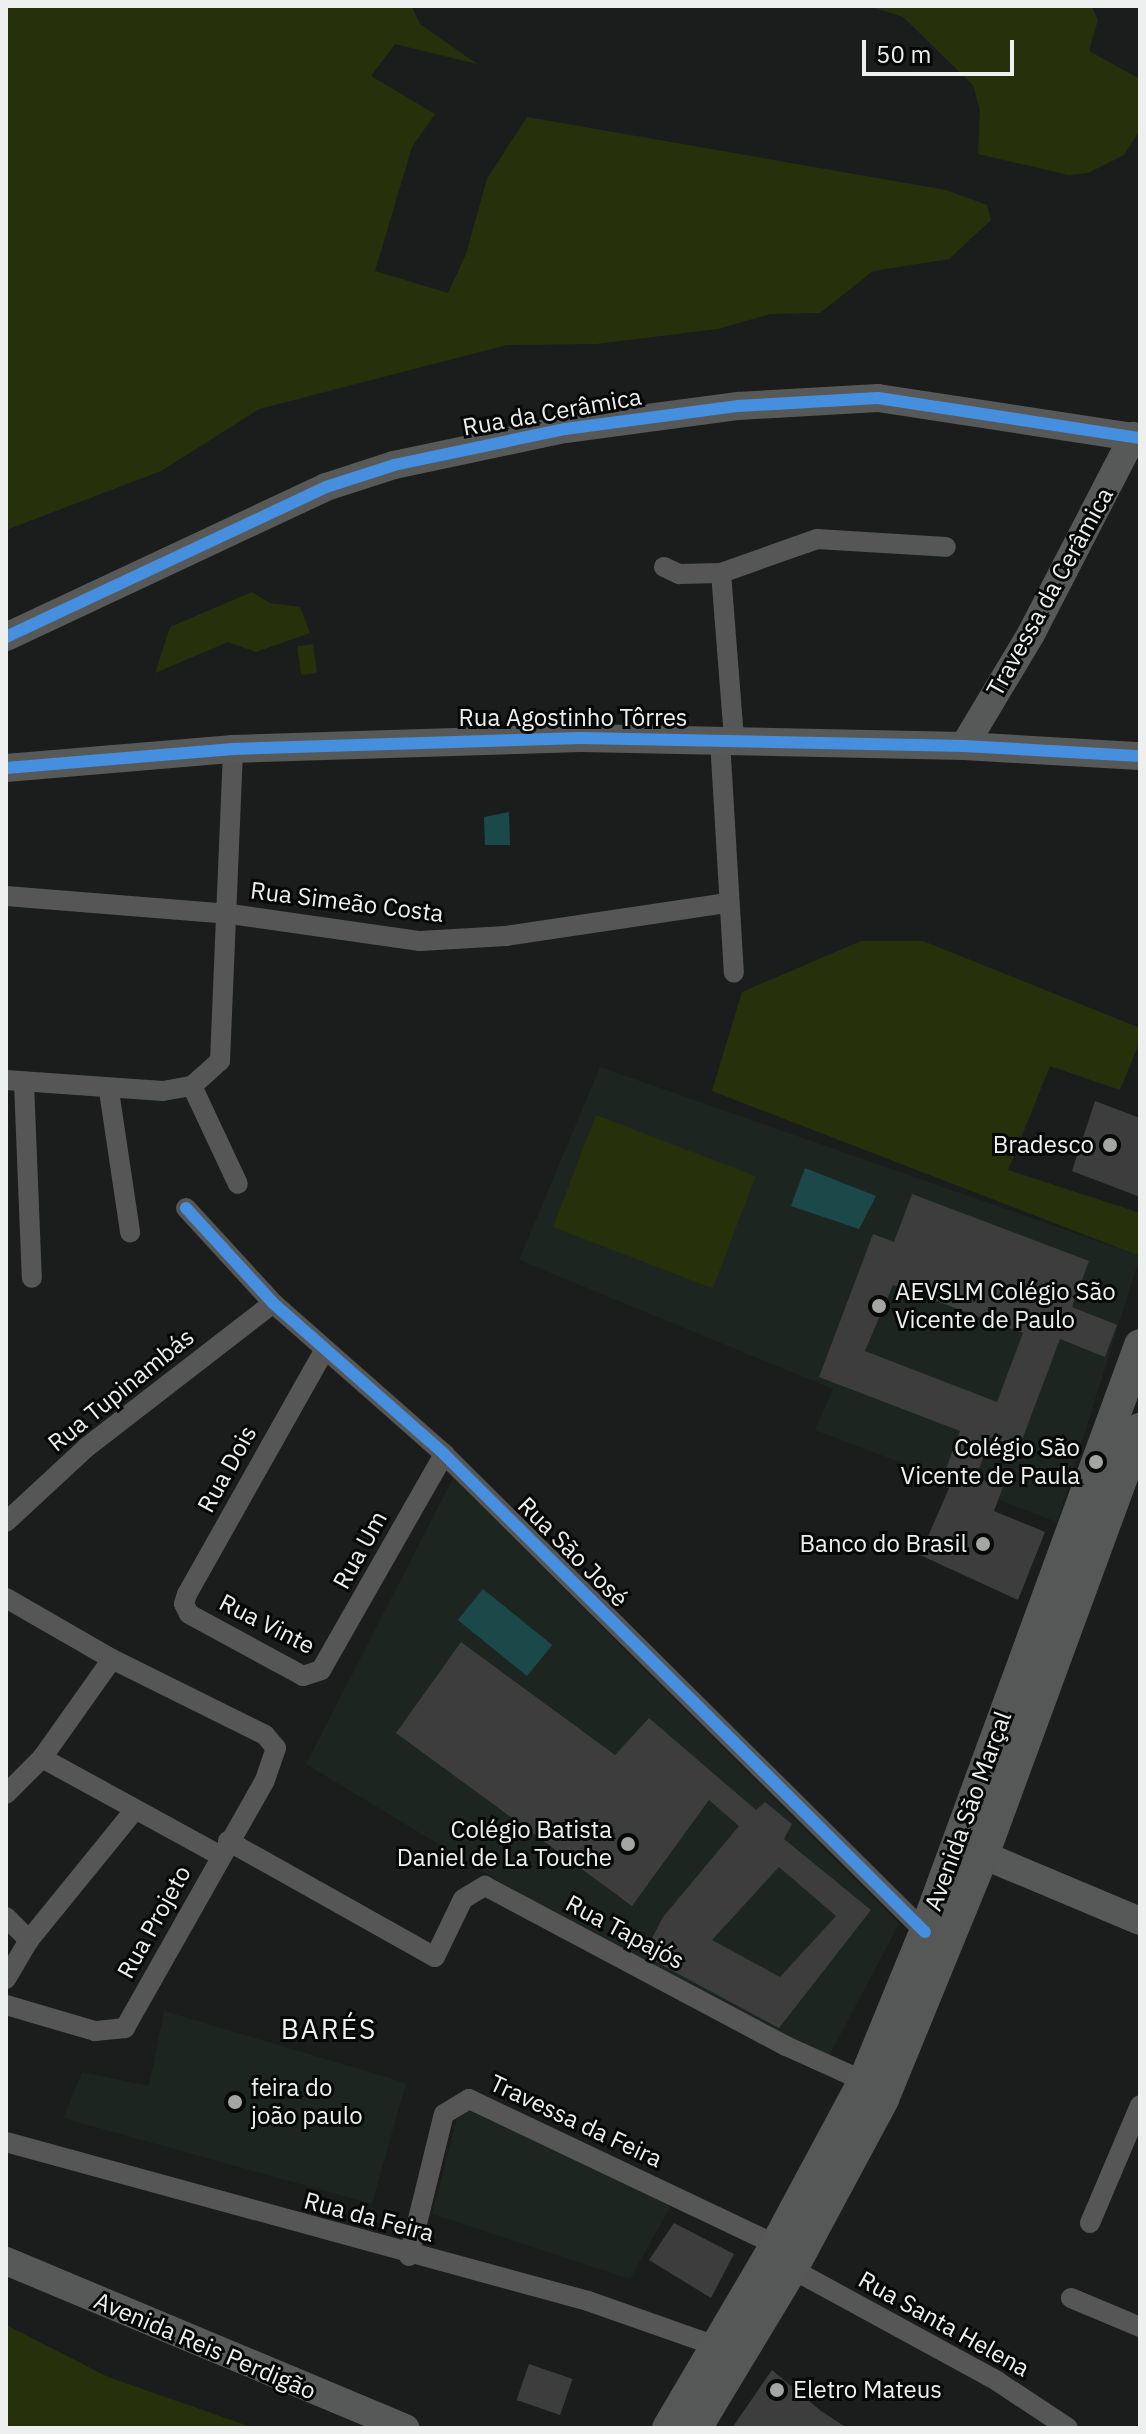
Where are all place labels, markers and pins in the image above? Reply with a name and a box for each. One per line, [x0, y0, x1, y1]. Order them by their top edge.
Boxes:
place label: Bradesco [993, 1131, 1094, 1159]
marker: Bradesco [1101, 1136, 1119, 1154]
place label: AEVSLM Colégio São Vicente de Paulo [895, 1278, 1116, 1334]
marker: AEVSLM Colégio São Vicente de Paulo [870, 1297, 888, 1315]
place label: Colégio São Vicente de Paula [901, 1434, 1080, 1490]
marker: Colégio São Vicente de Paula [1087, 1453, 1105, 1471]
place label: Banco do Brasil [799, 1530, 967, 1558]
marker: Banco do Brasil [974, 1535, 992, 1553]
place label: Colégio Batista Daniel de La Touche [397, 1816, 612, 1872]
marker: Colégio Batista Daniel de La Touche [619, 1835, 637, 1853]
place label: feira do joão paulo [251, 2074, 363, 2130]
marker: feira do joão paulo [226, 2093, 244, 2111]
place label: Eletro Mateus [793, 2376, 942, 2404]
marker: Eletro Mateus [768, 2381, 786, 2399]

